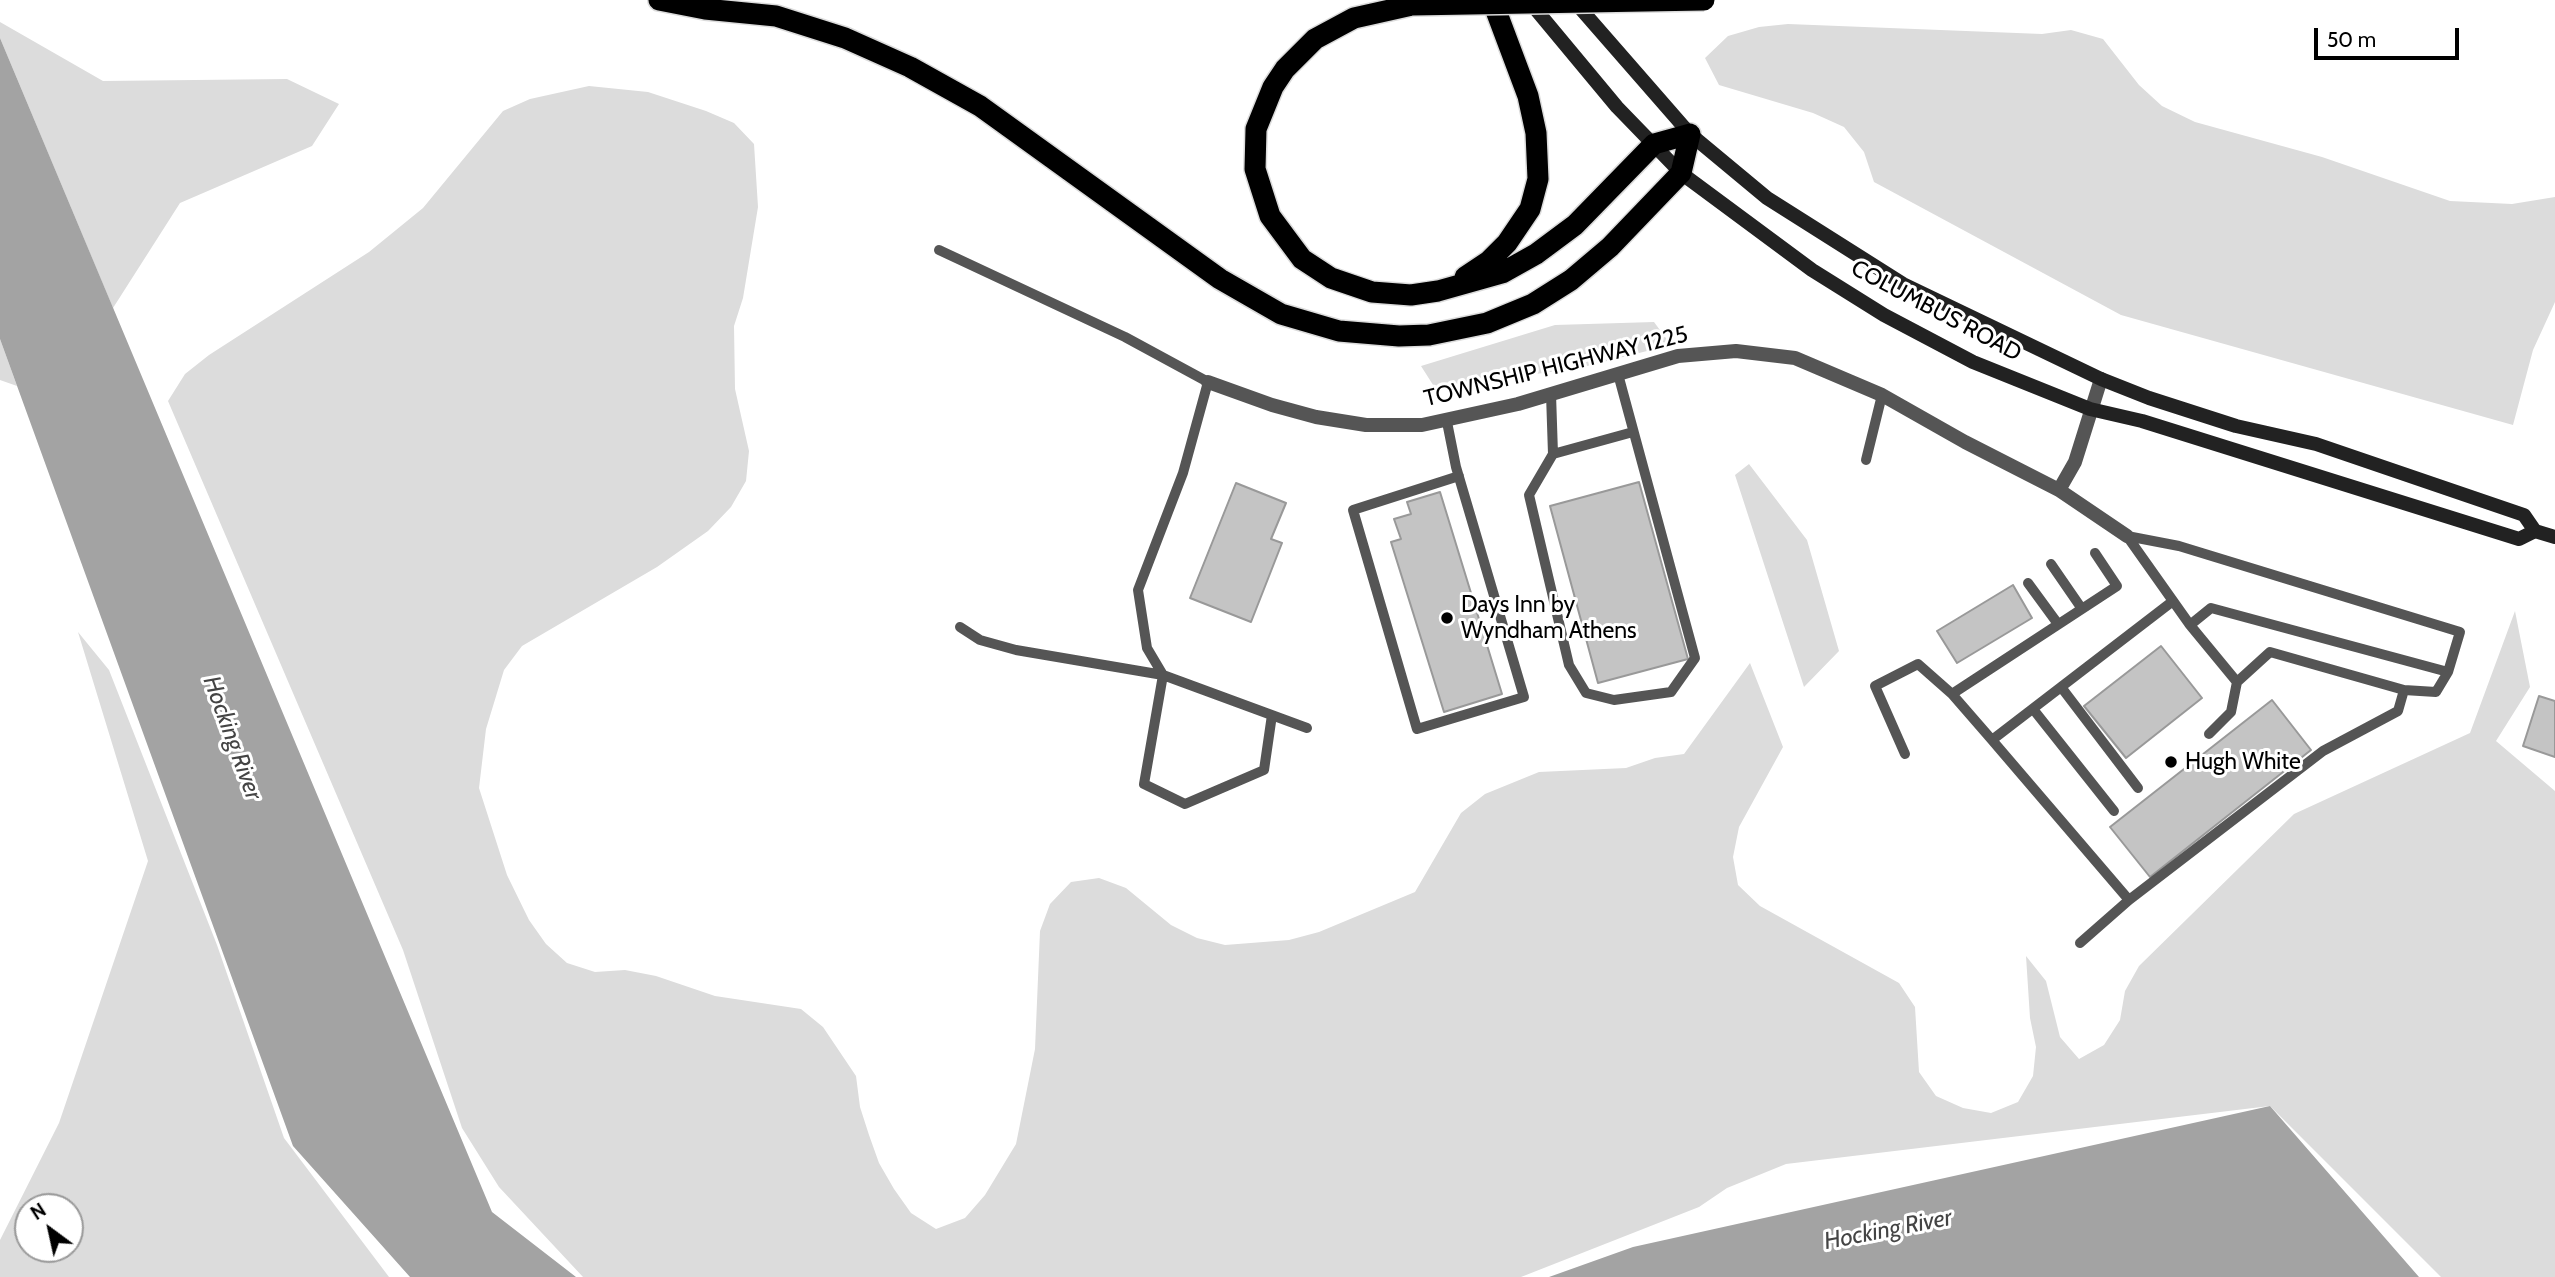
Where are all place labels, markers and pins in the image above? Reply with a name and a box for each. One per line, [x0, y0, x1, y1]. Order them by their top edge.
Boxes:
place label: Days Inn by Wyndham Athens [1461, 591, 1637, 645]
marker: Days Inn by Wyndham Athens [1439, 610, 1455, 626]
place label: Hugh White [2185, 748, 2301, 776]
marker: Hugh White [2163, 754, 2179, 770]

